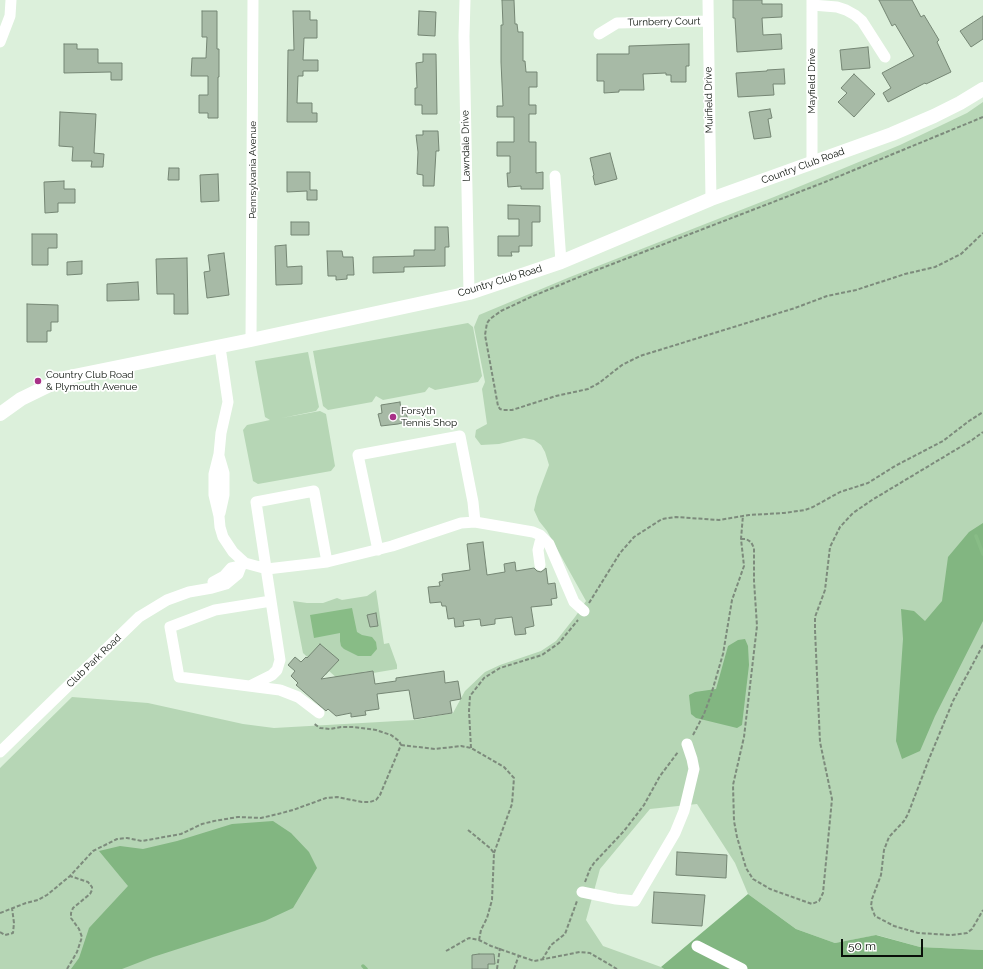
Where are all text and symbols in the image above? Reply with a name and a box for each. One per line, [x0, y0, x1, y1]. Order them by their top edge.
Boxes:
street label: Turnberry Court [627, 15, 701, 29]
street label: Mayfield Drive [806, 48, 818, 114]
street label: Muirfield Drive [702, 67, 716, 133]
street label: Lawndale Drive [459, 110, 473, 182]
street label: Pennsylvania Avenue [247, 121, 259, 219]
street label: Country Club Road [760, 145, 846, 187]
street label: Country Club Road [456, 262, 544, 300]
place label: Country Club Road & Plymouth Avenue [46, 369, 137, 392]
marker: Country Club Road & Plymouth Avenue [33, 376, 43, 386]
place label: Forsyth Tennis Shop [401, 405, 457, 428]
marker: Forsyth Tennis Shop [388, 412, 398, 422]
street label: Club Park Road [64, 632, 124, 690]
scale bar [843, 931, 925, 957]
text: 50 m [848, 939, 876, 953]

